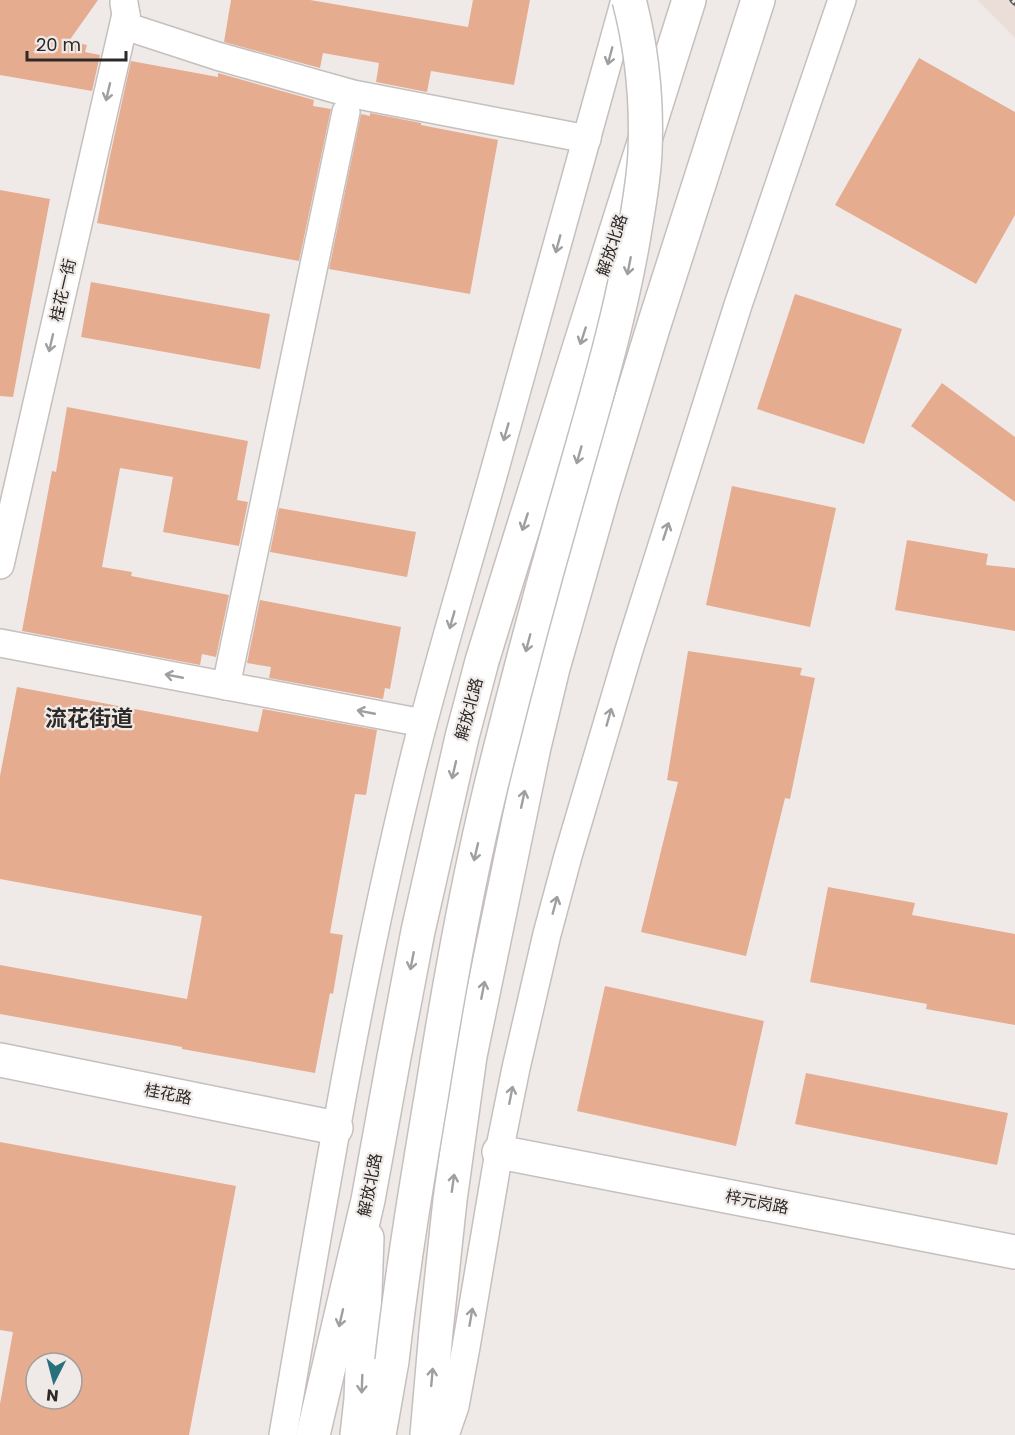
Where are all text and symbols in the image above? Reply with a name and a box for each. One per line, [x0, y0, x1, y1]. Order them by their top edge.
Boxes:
scale bar [27, 24, 126, 62]
text: 20 m [36, 32, 81, 57]
one-way arrow [604, 47, 615, 66]
one-way arrow [102, 82, 114, 101]
street label: 解放北路 [591, 211, 633, 279]
one-way arrow [552, 235, 563, 254]
street label: 桂花一街 [45, 256, 81, 324]
one-way arrow [623, 256, 634, 275]
one-way arrow [576, 326, 587, 345]
one-way arrow [44, 333, 56, 352]
one-way arrow [499, 422, 511, 441]
one-way arrow [573, 445, 585, 464]
one-way arrow [519, 512, 530, 531]
one-way arrow [661, 522, 672, 541]
one-way arrow [446, 610, 457, 629]
one-way arrow [522, 633, 533, 652]
one-way arrow [165, 670, 184, 681]
street label: 解放北路 [450, 675, 488, 743]
district label: 流花街道 [45, 703, 133, 734]
one-way arrow [356, 706, 376, 717]
one-way arrow [604, 708, 615, 727]
one-way arrow [448, 760, 459, 779]
one-way arrow [517, 790, 529, 809]
one-way arrow [470, 842, 481, 862]
one-way arrow [550, 896, 561, 915]
one-way arrow [406, 950, 417, 970]
one-way arrow [478, 981, 489, 1001]
street label: 桂花路 [142, 1078, 194, 1110]
one-way arrow [506, 1085, 517, 1105]
street label: 解放北路 [353, 1151, 387, 1219]
one-way arrow [447, 1173, 458, 1193]
street label: 梓元岗路 [723, 1185, 791, 1219]
one-way arrow [466, 1307, 477, 1327]
one-way arrow [334, 1308, 346, 1327]
north arrow [24, 1351, 84, 1411]
one-way arrow [427, 1367, 438, 1387]
one-way arrow [356, 1374, 367, 1394]
text: N [45, 1383, 60, 1407]

